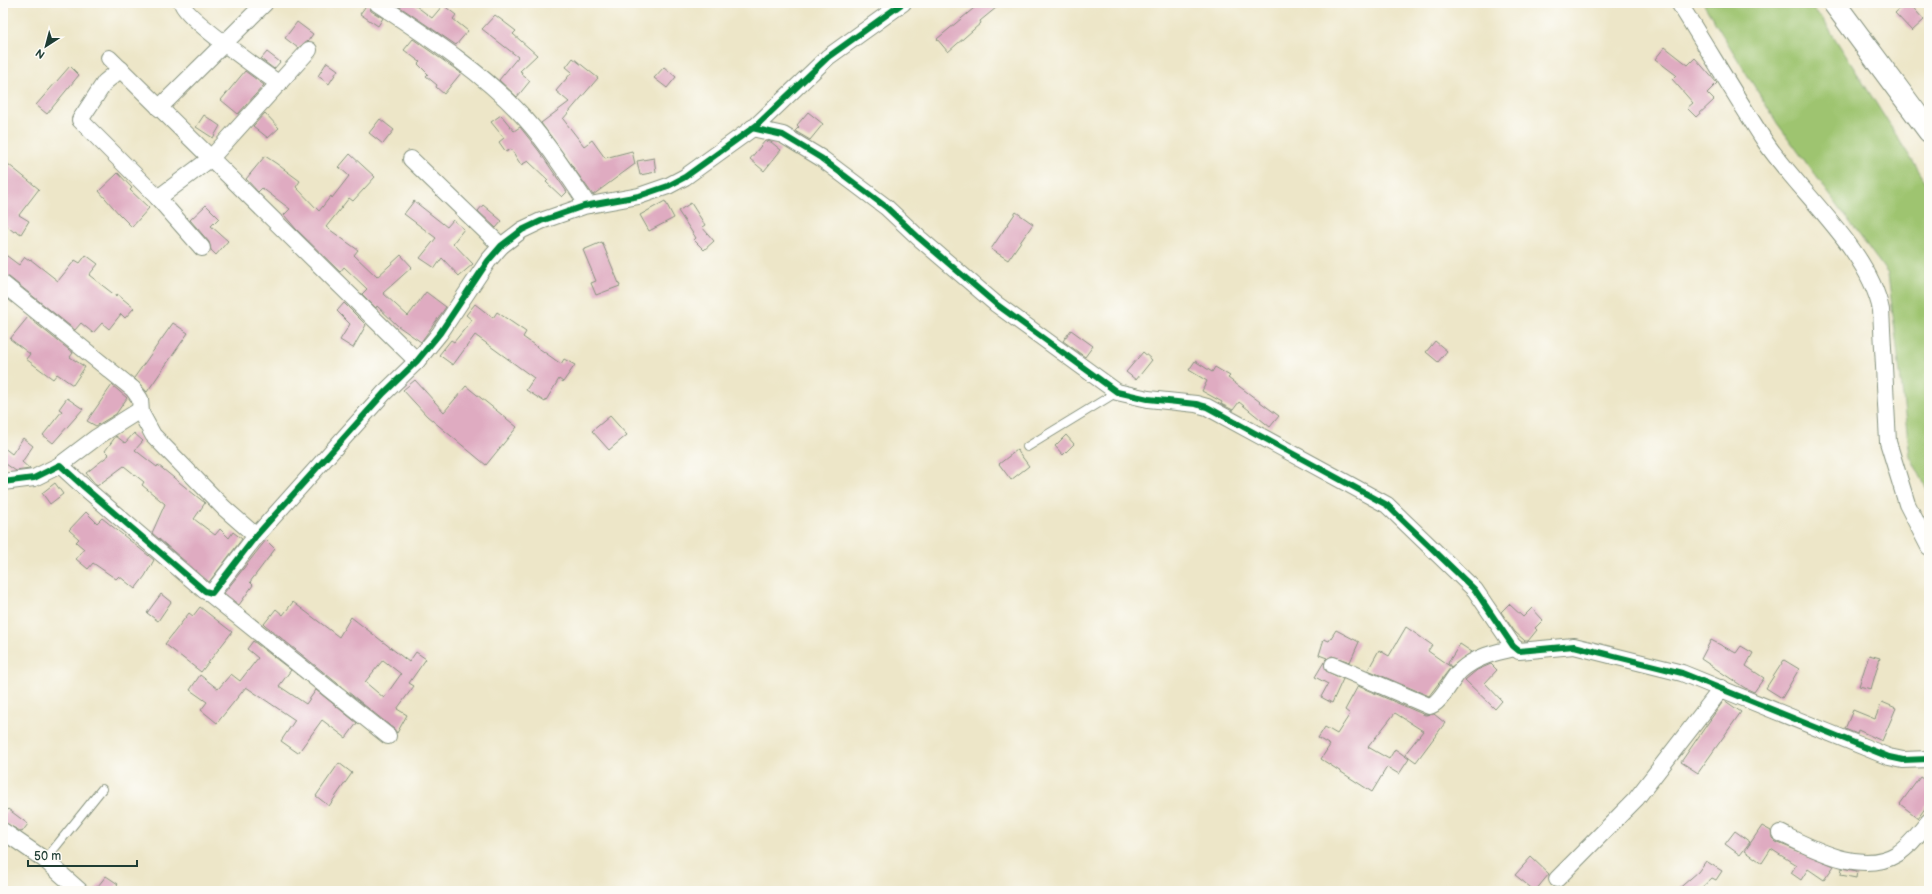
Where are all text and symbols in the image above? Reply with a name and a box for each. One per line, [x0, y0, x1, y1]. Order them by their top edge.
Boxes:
north arrow [26, 26, 66, 66]
text: N [33, 46, 48, 61]
scale bar [28, 842, 137, 868]
text: 50 m [34, 849, 61, 864]

